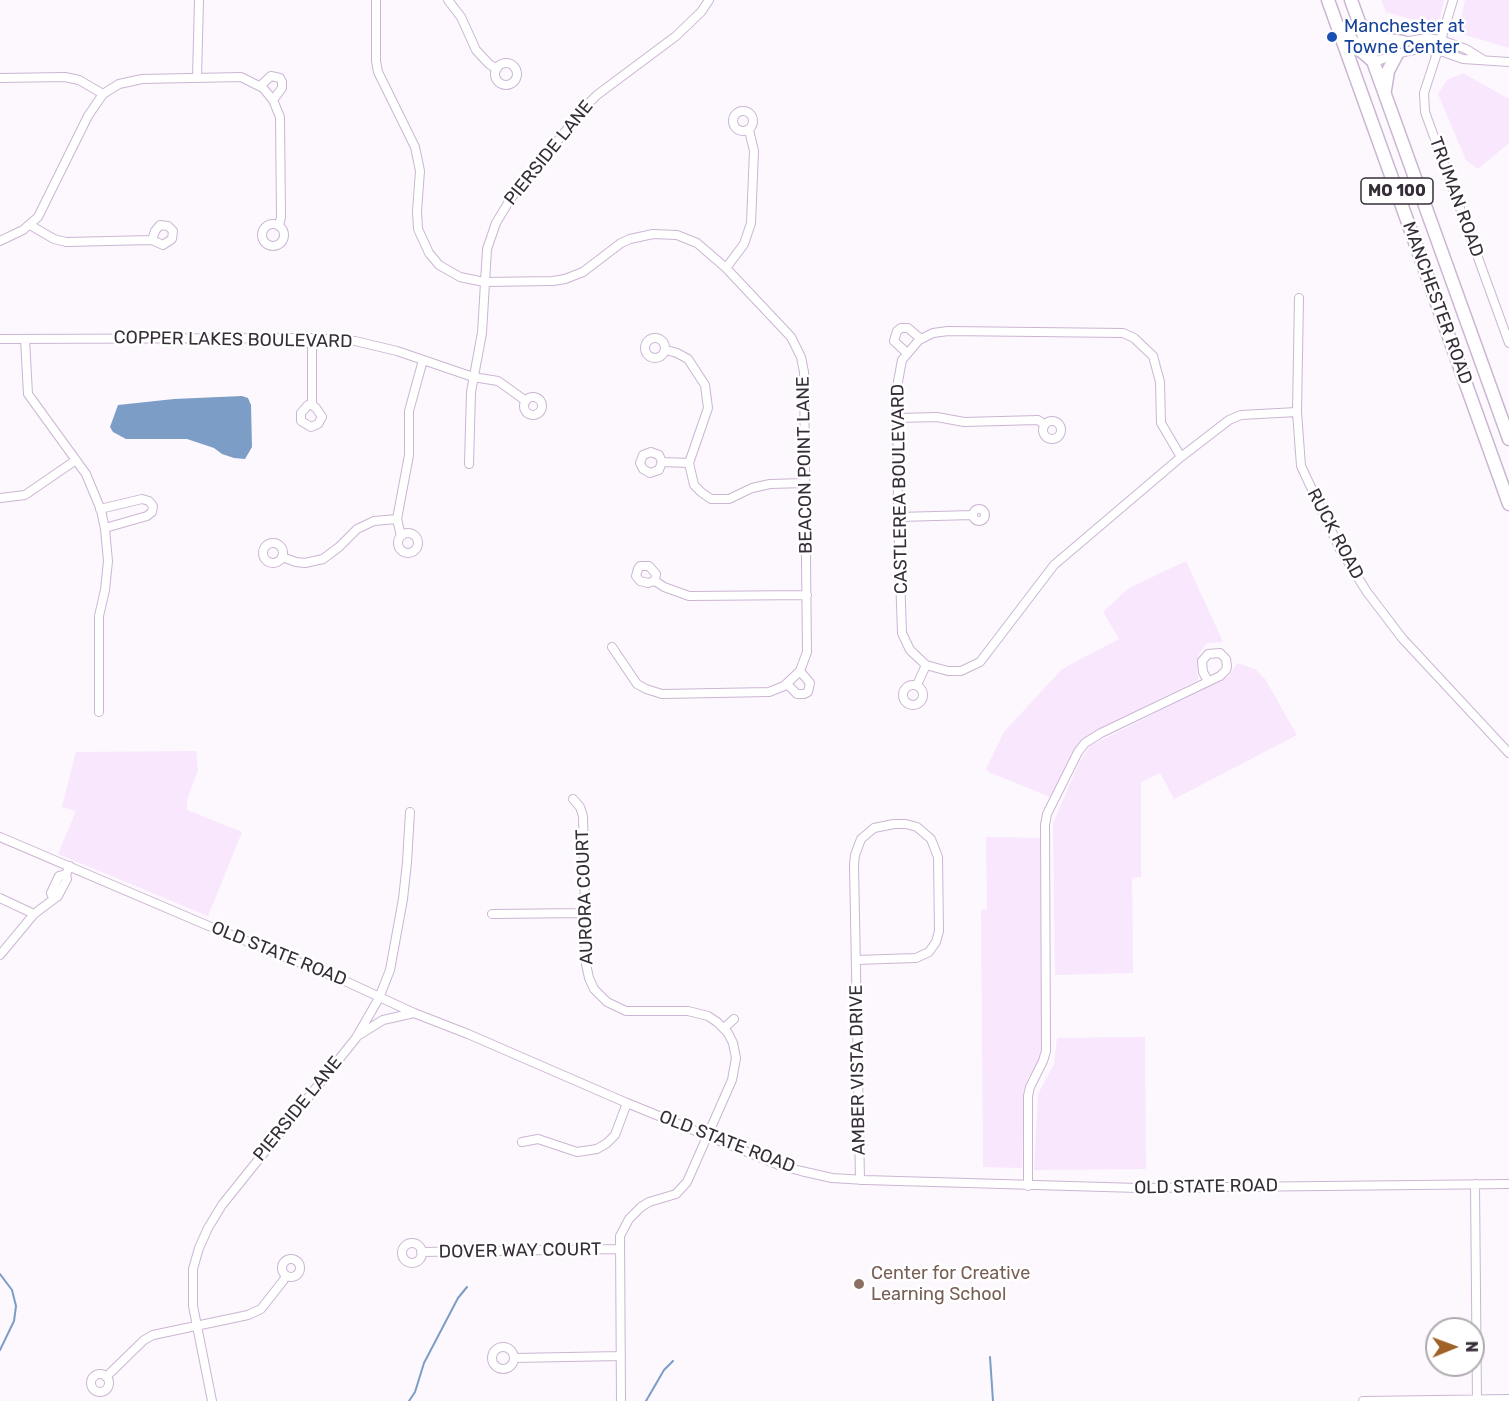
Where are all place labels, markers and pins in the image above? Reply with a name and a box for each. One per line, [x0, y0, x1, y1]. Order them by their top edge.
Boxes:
place label: Manchester at Towne Center [1344, 16, 1465, 58]
marker: Manchester at Towne Center [1325, 30, 1339, 44]
place label: Center for Creative Learning School [871, 1263, 1030, 1306]
marker: Center for Creative Learning School [852, 1277, 866, 1291]

